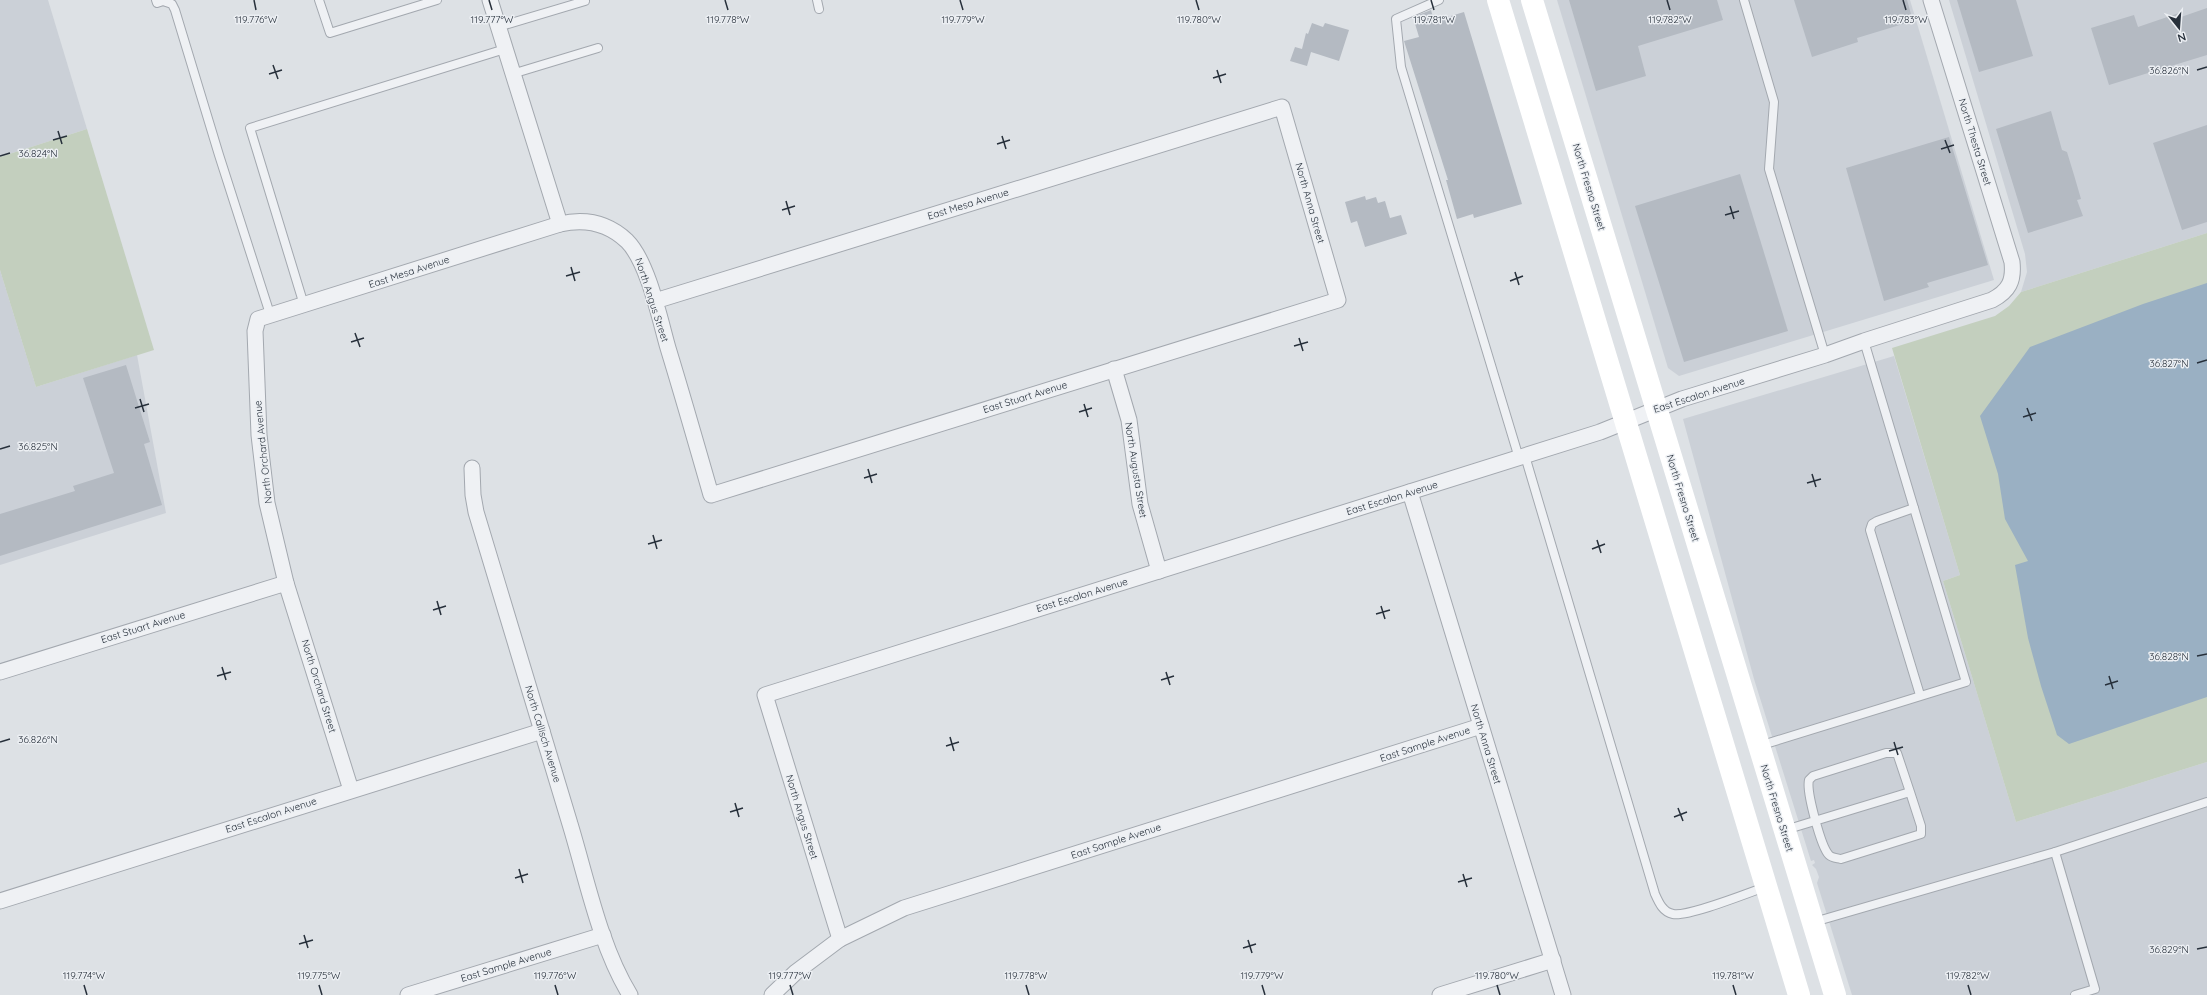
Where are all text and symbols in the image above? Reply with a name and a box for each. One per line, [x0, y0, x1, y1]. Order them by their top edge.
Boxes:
north arrow [2159, 8, 2199, 48]
text: 119.776°W [235, 13, 278, 26]
text: 119.777°W [471, 13, 514, 26]
text: 119.778°W [706, 13, 750, 26]
text: 119.779°W [941, 13, 985, 26]
text: 119.780°W [1177, 13, 1221, 26]
text: 119.781°W [1413, 13, 1455, 26]
text: 119.782°W [1648, 13, 1692, 26]
text: 119.783°W [1884, 13, 1928, 26]
text: N [2176, 30, 2188, 45]
text: 36.826°N [2149, 64, 2189, 77]
street label: North Thesta Street [1956, 97, 1995, 188]
street label: North Fresno Street [1570, 142, 1609, 233]
text: 36.824°N [18, 147, 58, 160]
street label: North Anna Street [1292, 161, 1328, 245]
street label: East Mesa Avenue [926, 185, 1011, 223]
street label: East Mesa Avenue [367, 253, 451, 291]
street label: North Angus Street [632, 256, 672, 344]
text: 36.827°N [2150, 357, 2188, 370]
street label: East Escalon Avenue [1652, 374, 1747, 416]
street label: East Stuart Avenue [981, 378, 1069, 416]
street label: North Orchard Avenue [251, 399, 275, 504]
street label: North Augusta Street [1122, 421, 1150, 520]
text: 36.825°N [18, 440, 58, 453]
street label: North Fresno Street [1664, 453, 1703, 544]
street label: East Escalon Avenue [1345, 478, 1440, 518]
street label: East Escalon Avenue [1035, 575, 1130, 615]
street label: East Stuart Avenue [99, 608, 187, 646]
street label: North Orchard Street [299, 638, 340, 735]
text: 36.828°N [2149, 650, 2189, 663]
street label: North Callisch Avenue [522, 684, 564, 784]
street label: North Anna Street [1468, 702, 1505, 786]
street label: East Sample Avenue [1378, 723, 1472, 765]
text: 36.826°N [18, 733, 58, 746]
street label: North Fresno Street [1758, 763, 1797, 854]
street label: North Angus Street [783, 773, 821, 861]
street label: East Escalon Avenue [224, 794, 319, 836]
street label: East Sample Avenue [1069, 820, 1163, 862]
text: 36.829°N [2149, 943, 2189, 956]
street label: East Sample Avenue [459, 945, 553, 985]
text: 119.774°W [63, 969, 106, 982]
text: 119.775°W [297, 969, 341, 982]
text: 119.776°W [534, 969, 577, 982]
text: 119.777°W [769, 969, 812, 982]
text: 119.778°W [1004, 969, 1048, 982]
text: 119.779°W [1240, 969, 1284, 982]
text: 119.780°W [1475, 969, 1519, 982]
text: 119.781°W [1712, 969, 1754, 982]
text: 119.782°W [1946, 969, 1990, 982]

